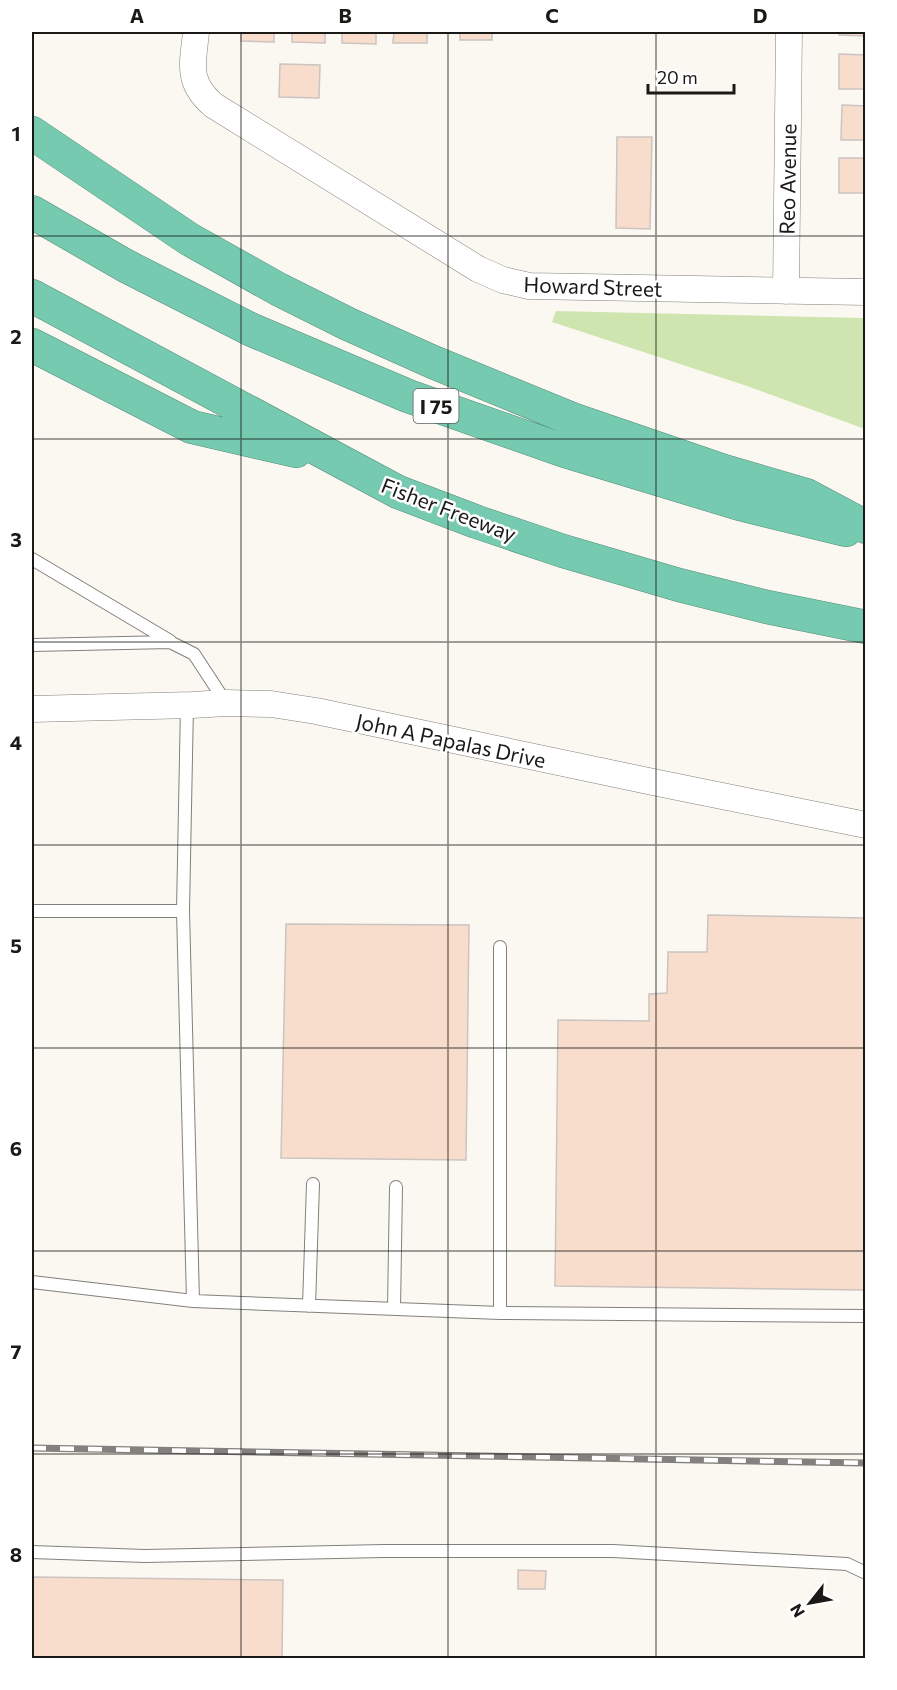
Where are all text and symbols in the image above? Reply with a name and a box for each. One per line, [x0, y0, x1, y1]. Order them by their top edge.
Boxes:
text: A [130, 3, 144, 27]
text: B [338, 3, 352, 27]
text: C [545, 3, 559, 27]
text: D [753, 3, 767, 27]
scale bar [648, 57, 734, 95]
text: 20 m [657, 66, 698, 88]
text: 1 [11, 121, 21, 145]
street label: Reo Avenue [774, 123, 800, 235]
street label: Howard Street [523, 271, 663, 301]
text: 2 [10, 324, 22, 348]
road number: I 75 [414, 389, 458, 423]
street label: Fisher Freeway [378, 472, 520, 546]
text: 3 [10, 527, 22, 551]
street label: John A Papalas Drive [354, 708, 548, 772]
text: 4 [10, 730, 22, 754]
text: 5 [10, 933, 22, 957]
text: 6 [10, 1136, 22, 1160]
text: 7 [11, 1339, 22, 1363]
text: 8 [10, 1542, 22, 1566]
north arrow [780, 1573, 840, 1633]
text: N [785, 1601, 808, 1621]

